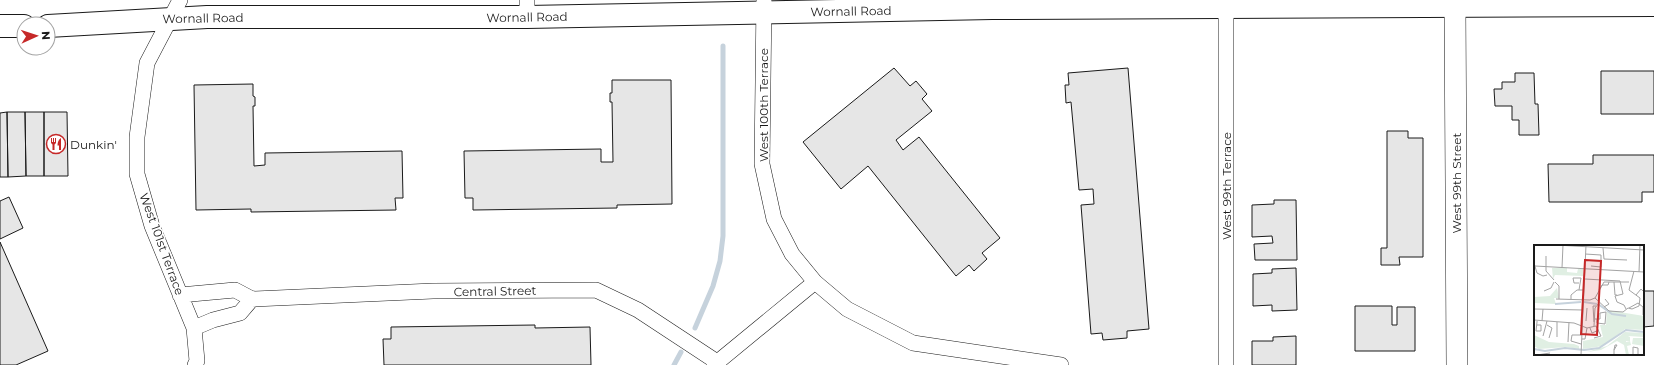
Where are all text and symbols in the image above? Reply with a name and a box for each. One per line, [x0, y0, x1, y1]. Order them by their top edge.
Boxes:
street label: Wornall Road [810, 3, 892, 19]
street label: Wornall Road [486, 9, 568, 25]
street label: Wornall Road [162, 10, 244, 26]
north arrow [16, 16, 56, 56]
text: N [39, 31, 53, 40]
street label: West 100th Terrace [756, 48, 771, 162]
street label: West 99th Terrace [1219, 132, 1234, 240]
street label: West 99th Street [1449, 132, 1464, 233]
restaurant icon: Dunkin' [45, 133, 67, 155]
place label: Dunkin' [70, 137, 117, 152]
street label: West 101st Terrace [137, 191, 187, 297]
inset map [1534, 245, 1644, 355]
street label: Central Street [454, 283, 537, 299]

